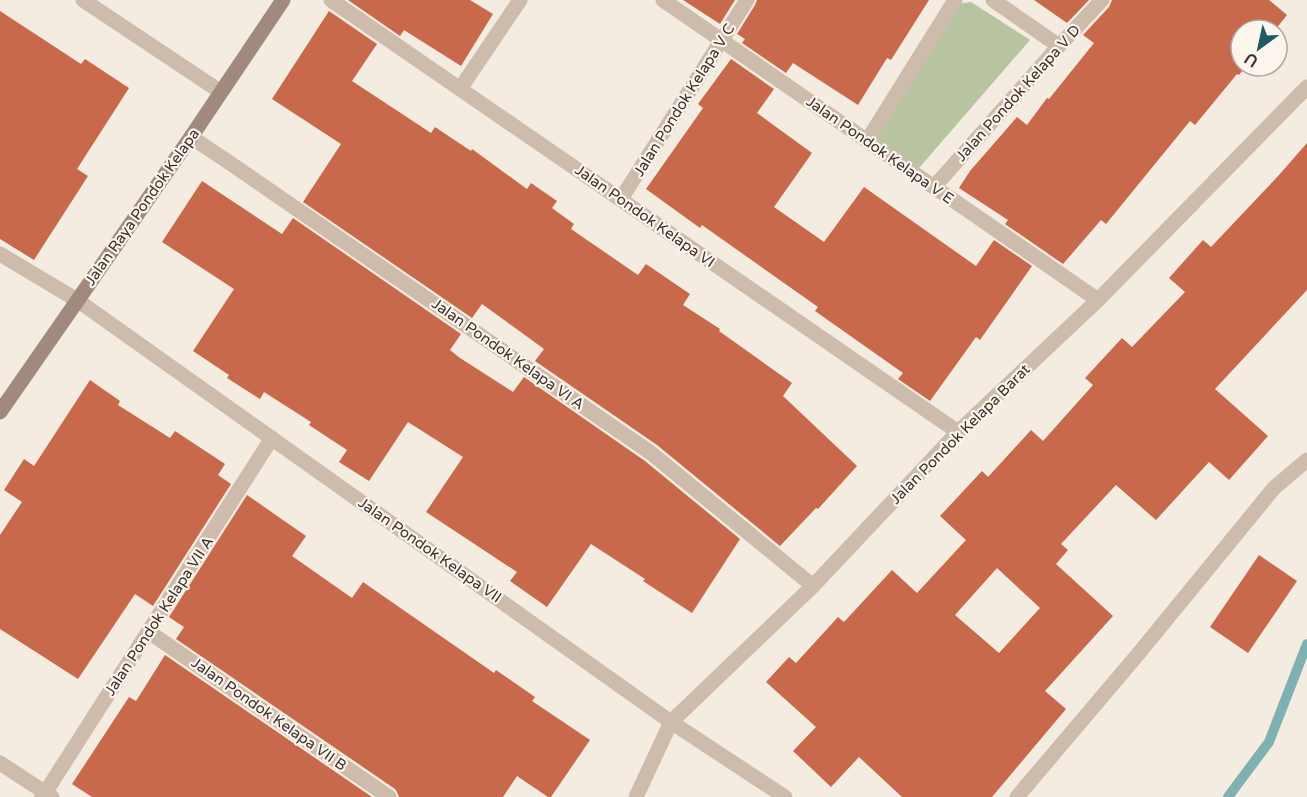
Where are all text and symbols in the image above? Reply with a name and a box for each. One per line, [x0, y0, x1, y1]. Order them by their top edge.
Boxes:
north arrow [1229, 18, 1289, 78]
street label: Jalan Pondok Kelapa V C [630, 20, 738, 180]
street label: Jalan Pondok Kelapa V D [952, 21, 1084, 165]
text: U [1241, 48, 1262, 71]
street label: Jalan Pondok Kelapa V E [803, 92, 957, 208]
street label: Jalan Raya Pondok Kelapa [81, 125, 203, 289]
street label: Jalan Pondok Kelapa VI [572, 161, 718, 271]
street label: Jalan Pondok Kelapa VI A [428, 295, 588, 413]
street label: Jalan Pondok Kelapa Barat [886, 360, 1034, 508]
street label: Jalan Pondok Kelapa VII [355, 494, 505, 606]
street label: Jalan Pondok Kelapa VII A [101, 533, 217, 699]
street label: Jalan Pondok Kelapa VII B [188, 654, 350, 774]

